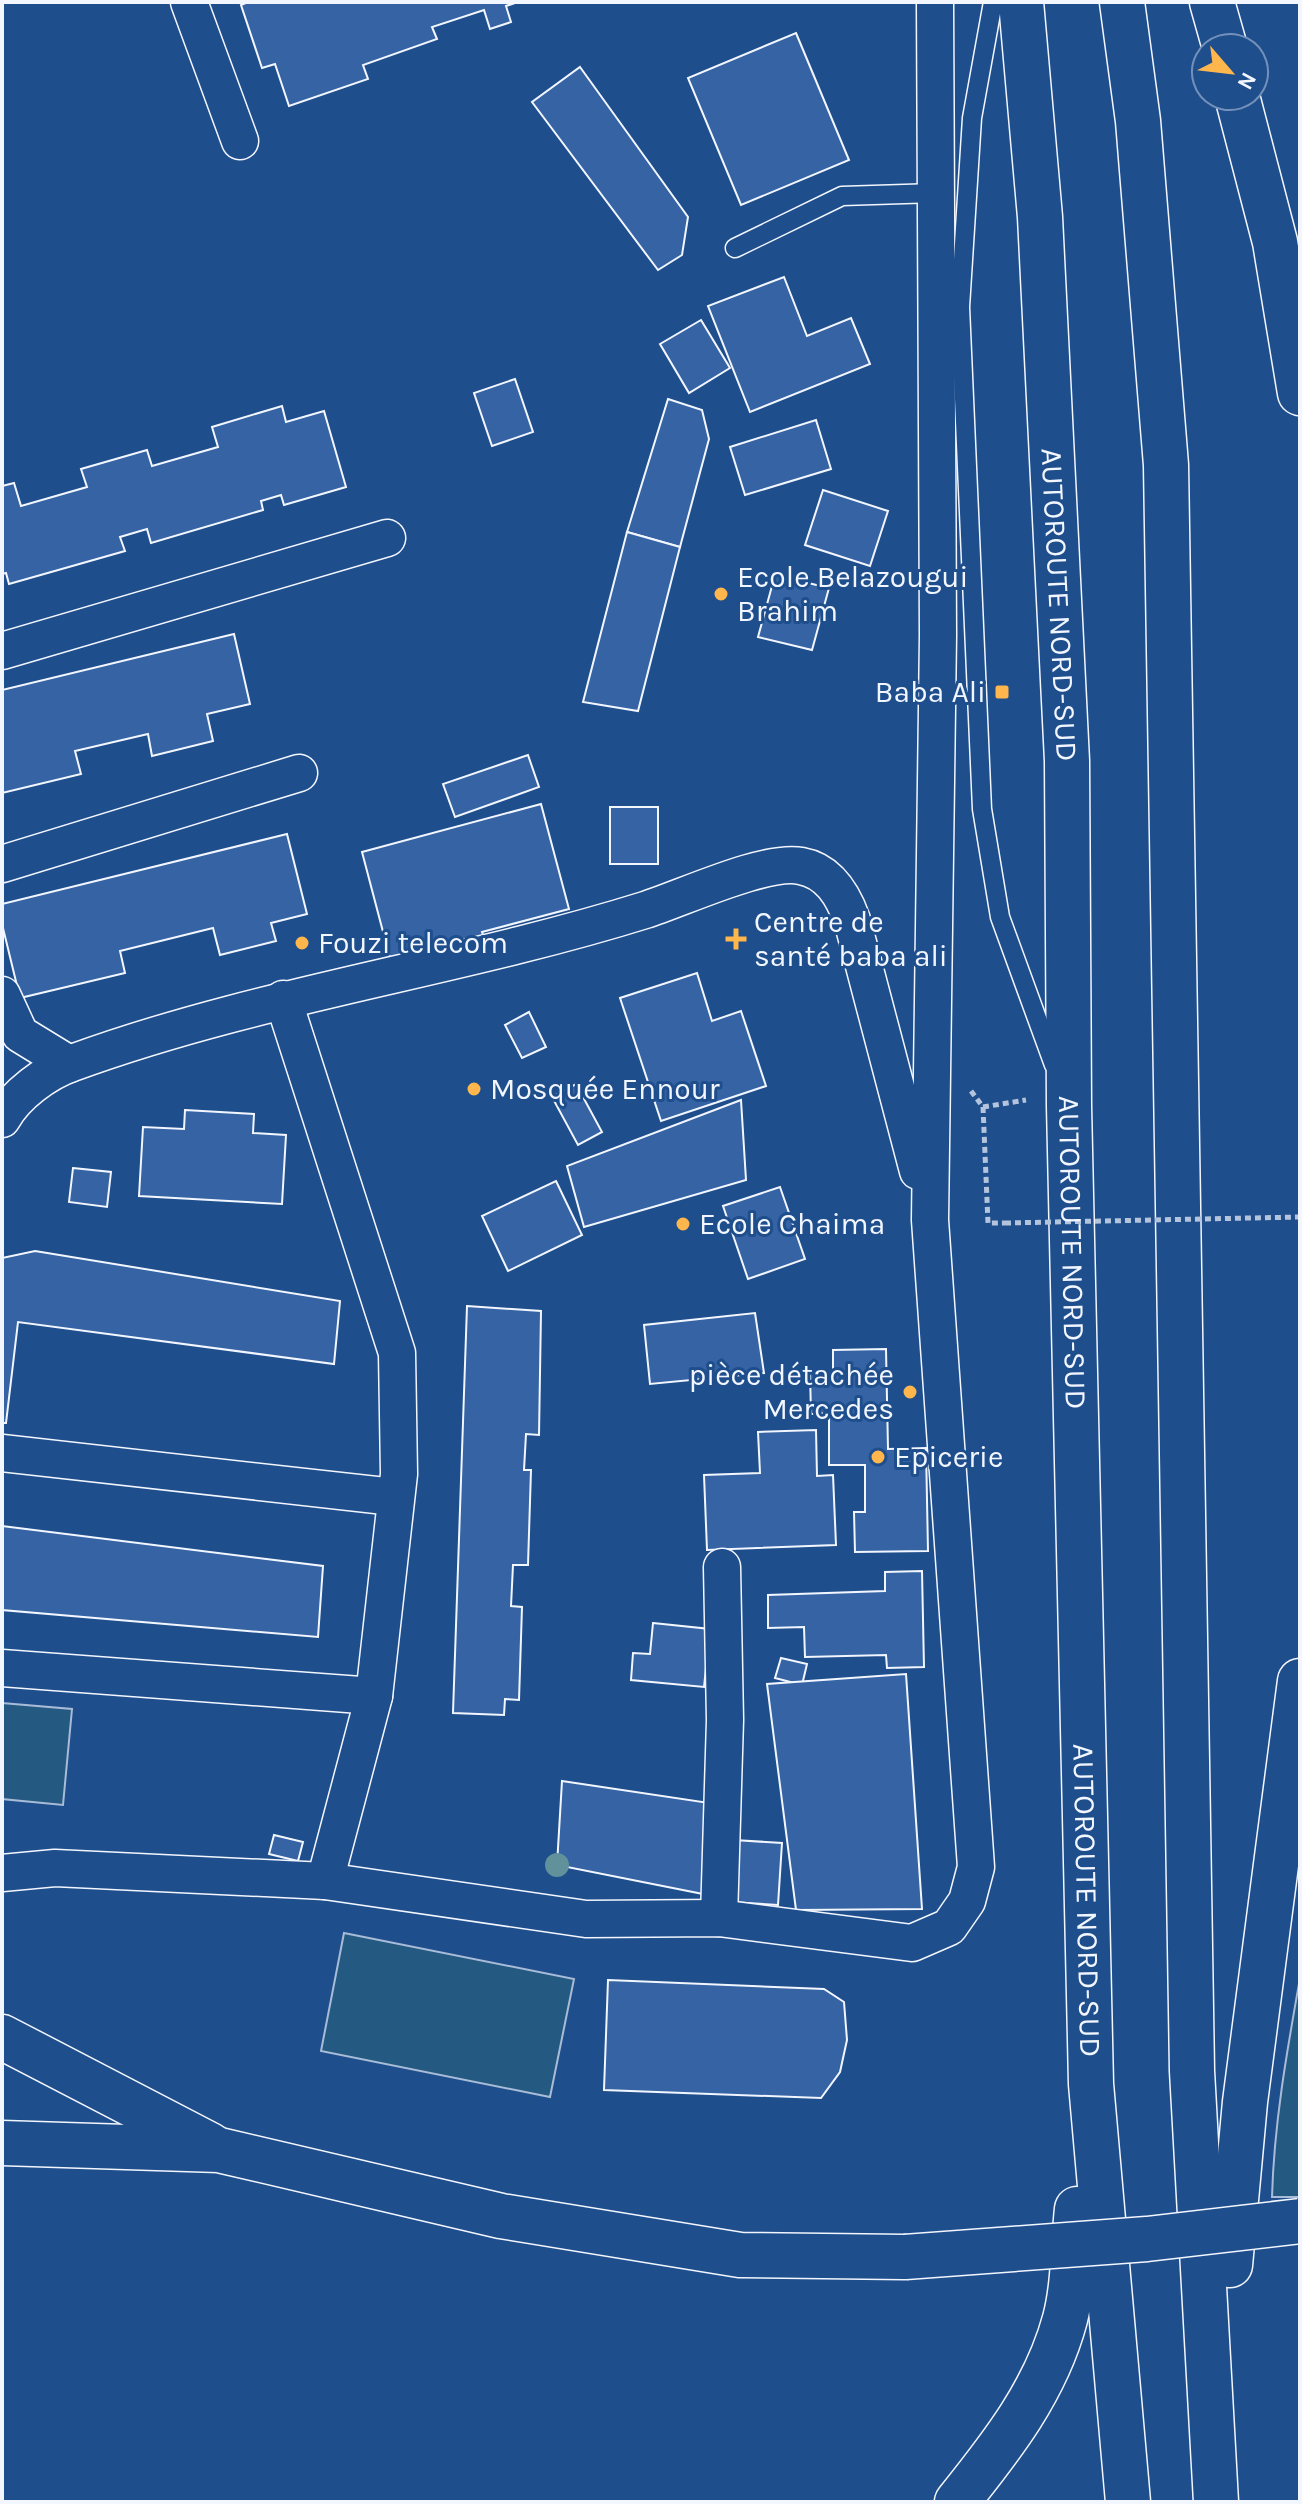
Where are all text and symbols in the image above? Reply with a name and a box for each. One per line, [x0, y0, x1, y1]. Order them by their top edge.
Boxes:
north arrow [1190, 32, 1270, 112]
text: N [1232, 68, 1262, 94]
street label: AUTOROUTE NORD-SUD [1033, 447, 1085, 762]
place label: Ecole Belazougui Brahim [737, 559, 968, 629]
marker: Ecole Belazougui Brahim [712, 585, 730, 603]
place label: Baba Ali [875, 674, 986, 710]
marker: Baba Ali [993, 683, 1011, 701]
place label: Centre de santé baba ali [754, 904, 948, 974]
place label: Fouzi telecom [318, 925, 508, 961]
marker: Centre de santé baba ali [725, 928, 747, 950]
marker: Fouzi telecom [293, 934, 311, 952]
place label: Mosquée Ennour [490, 1071, 720, 1107]
marker: Mosquée Ennour [465, 1080, 483, 1098]
street label: AUTOROUTE NORD-SUD [1051, 1096, 1094, 1410]
place label: Ecole Chaima [699, 1206, 885, 1242]
marker: Ecole Chaima [674, 1215, 692, 1233]
place label: pièce détachée Mercedes [689, 1357, 894, 1427]
marker: pièce détachée Mercedes [901, 1383, 919, 1401]
place label: Epicerie [894, 1439, 1003, 1475]
marker: Epicerie [869, 1448, 887, 1466]
street label: AUTOROUTE NORD-SUD [1065, 1743, 1108, 2058]

